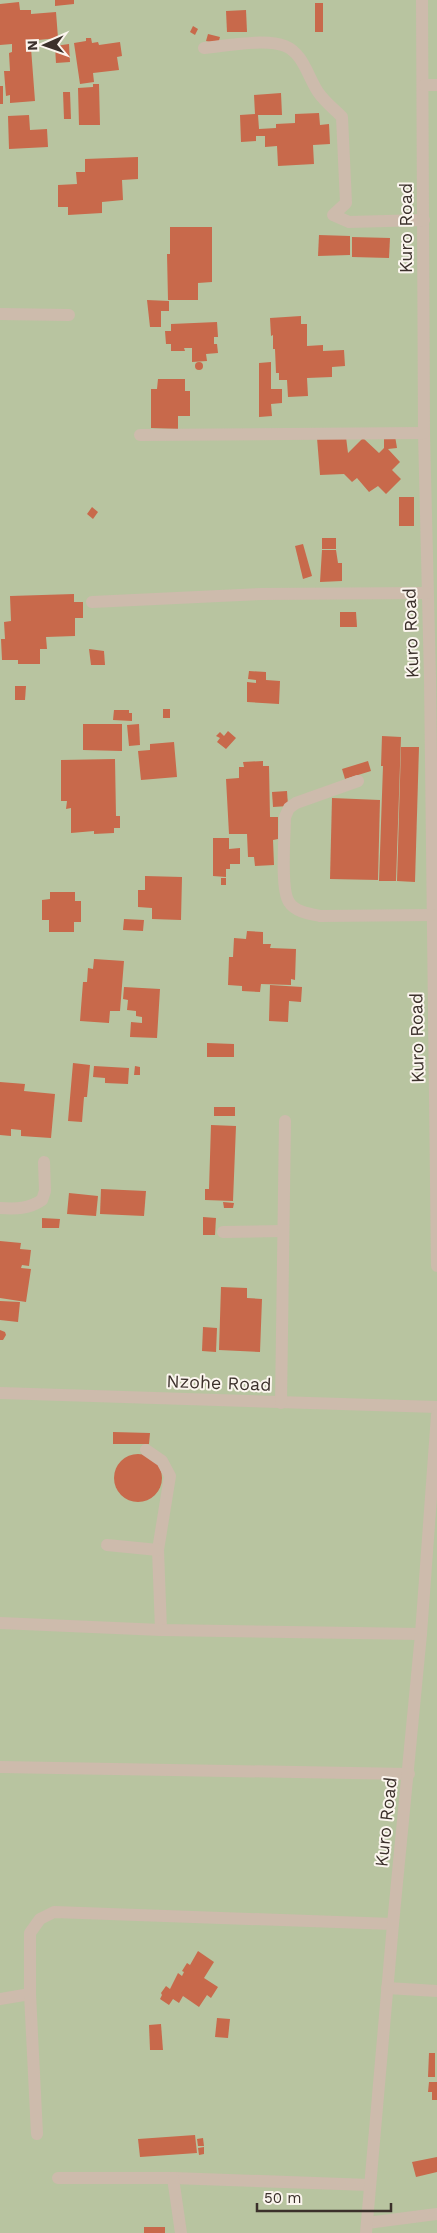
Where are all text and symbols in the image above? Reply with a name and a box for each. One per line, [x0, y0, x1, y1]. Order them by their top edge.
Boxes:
north arrow [20, 20, 70, 70]
text: N [24, 40, 40, 51]
street label: Kuro Road [395, 183, 416, 273]
street label: Kuro Road [398, 587, 423, 679]
street label: Kuro Road [405, 993, 428, 1083]
street label: Nzohe Road [166, 1370, 272, 1395]
street label: Kuro Road [370, 1776, 401, 1868]
scale bar [257, 2180, 391, 2212]
text: 50 m [264, 2189, 301, 2207]

